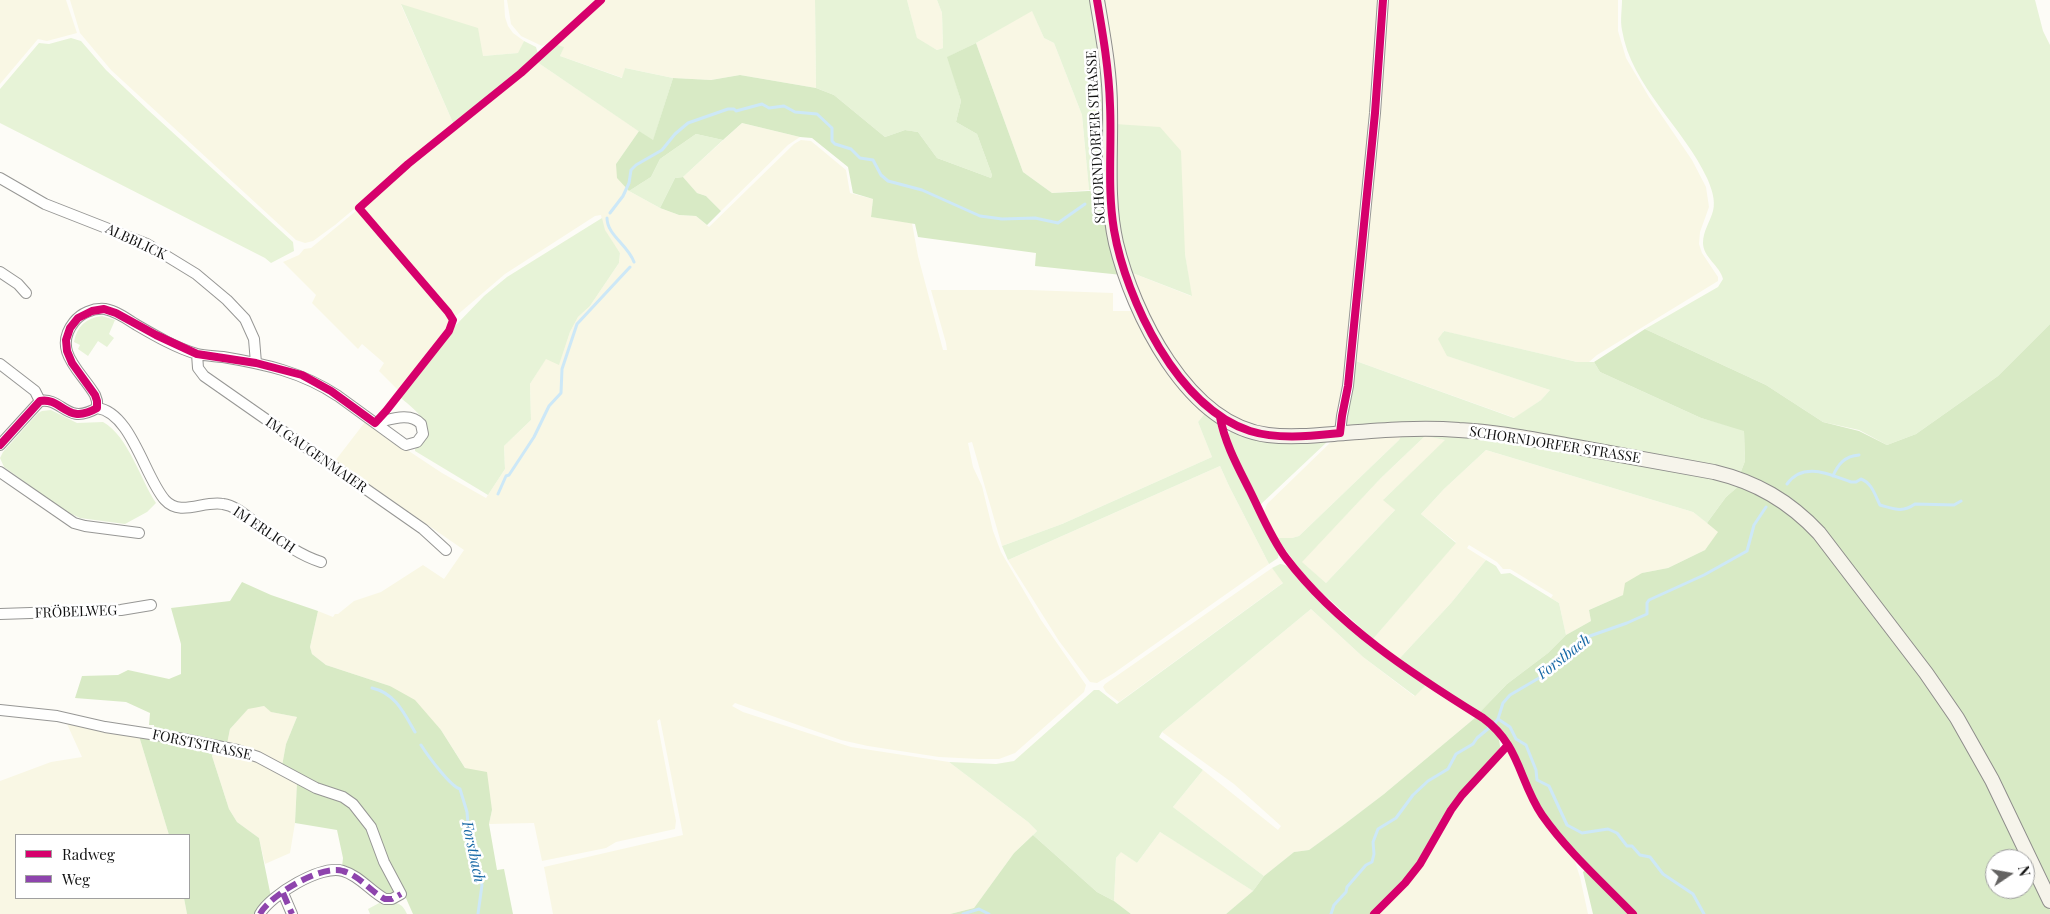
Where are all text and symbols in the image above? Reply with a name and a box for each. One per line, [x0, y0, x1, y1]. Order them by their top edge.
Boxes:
street label: SCHORNDORFER STRASSE [1083, 50, 1109, 224]
street label: ALBBLICK [103, 221, 169, 263]
street label: IM GAUGENMAIER [262, 414, 370, 496]
street label: SCHORNDORFER STRASSE [1468, 423, 1642, 467]
street label: IM ERLICH [230, 503, 298, 557]
street label: FRÖBELWEG [34, 602, 118, 622]
water label: Forstbach [1534, 631, 1594, 683]
street label: FORSTSTRASSE [151, 726, 253, 764]
water label: Forstbach [458, 820, 488, 884]
legend [15, 834, 190, 899]
text: Radweg [62, 844, 115, 864]
north arrow [1985, 849, 2035, 899]
text: N [2014, 864, 2035, 878]
text: Weg [62, 869, 90, 889]

